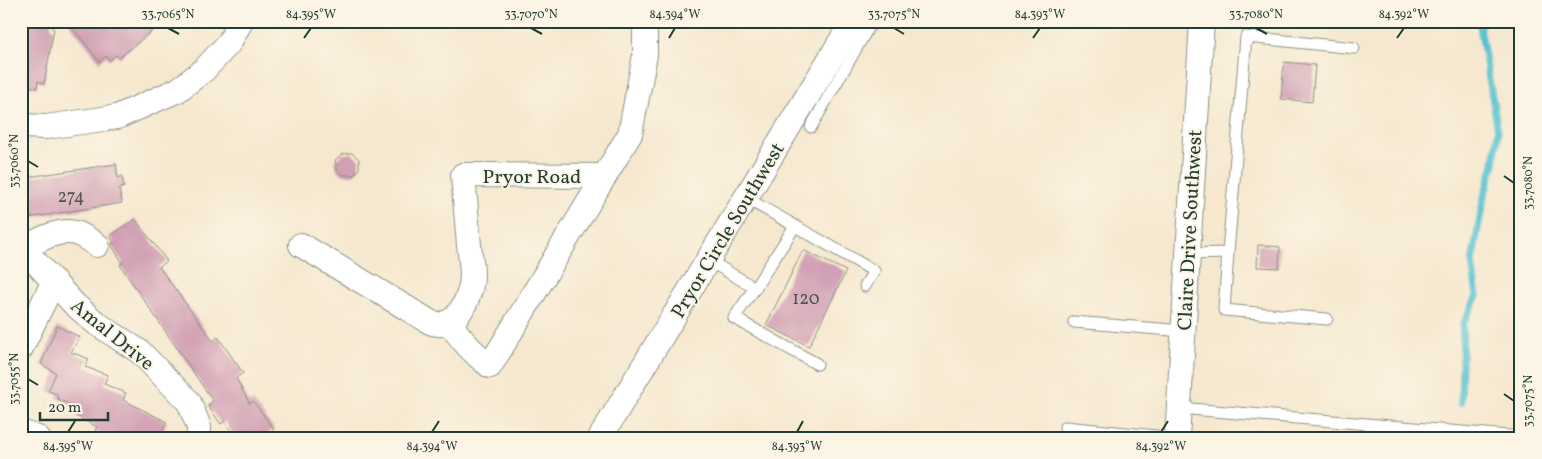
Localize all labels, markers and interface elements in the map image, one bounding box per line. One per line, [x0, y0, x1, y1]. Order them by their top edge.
text: 33.7065°N [142, 7, 194, 23]
text: 84.395°W [286, 7, 336, 23]
text: 33.7070°N [504, 7, 558, 23]
text: 84.394°W [649, 7, 701, 23]
text: 33.7075°N [868, 7, 920, 23]
text: 84.393°W [1015, 7, 1065, 23]
text: 33.7080°N [1229, 7, 1283, 23]
text: 84.392°W [1379, 7, 1429, 23]
street label: Claire Drive Southwest [1172, 129, 1210, 331]
text: 33.7060°N [7, 134, 23, 188]
street label: Pryor Circle Southwest [665, 138, 792, 324]
text: 33.7080°N [1521, 156, 1537, 210]
street label: Pryor Road [483, 164, 581, 192]
house number: 274 [58, 185, 84, 210]
house number: 120 [792, 287, 820, 312]
street label: Amal Drive [64, 293, 160, 378]
text: 33.7055°N [7, 353, 23, 405]
text: 33.7075°N [1521, 375, 1537, 427]
scale bar [40, 389, 108, 421]
text: 20 m [48, 398, 81, 419]
text: 84.395°W [43, 439, 93, 455]
text: 84.394°W [406, 439, 458, 455]
text: 84.393°W [772, 439, 822, 455]
text: 84.392°W [1136, 439, 1186, 455]

